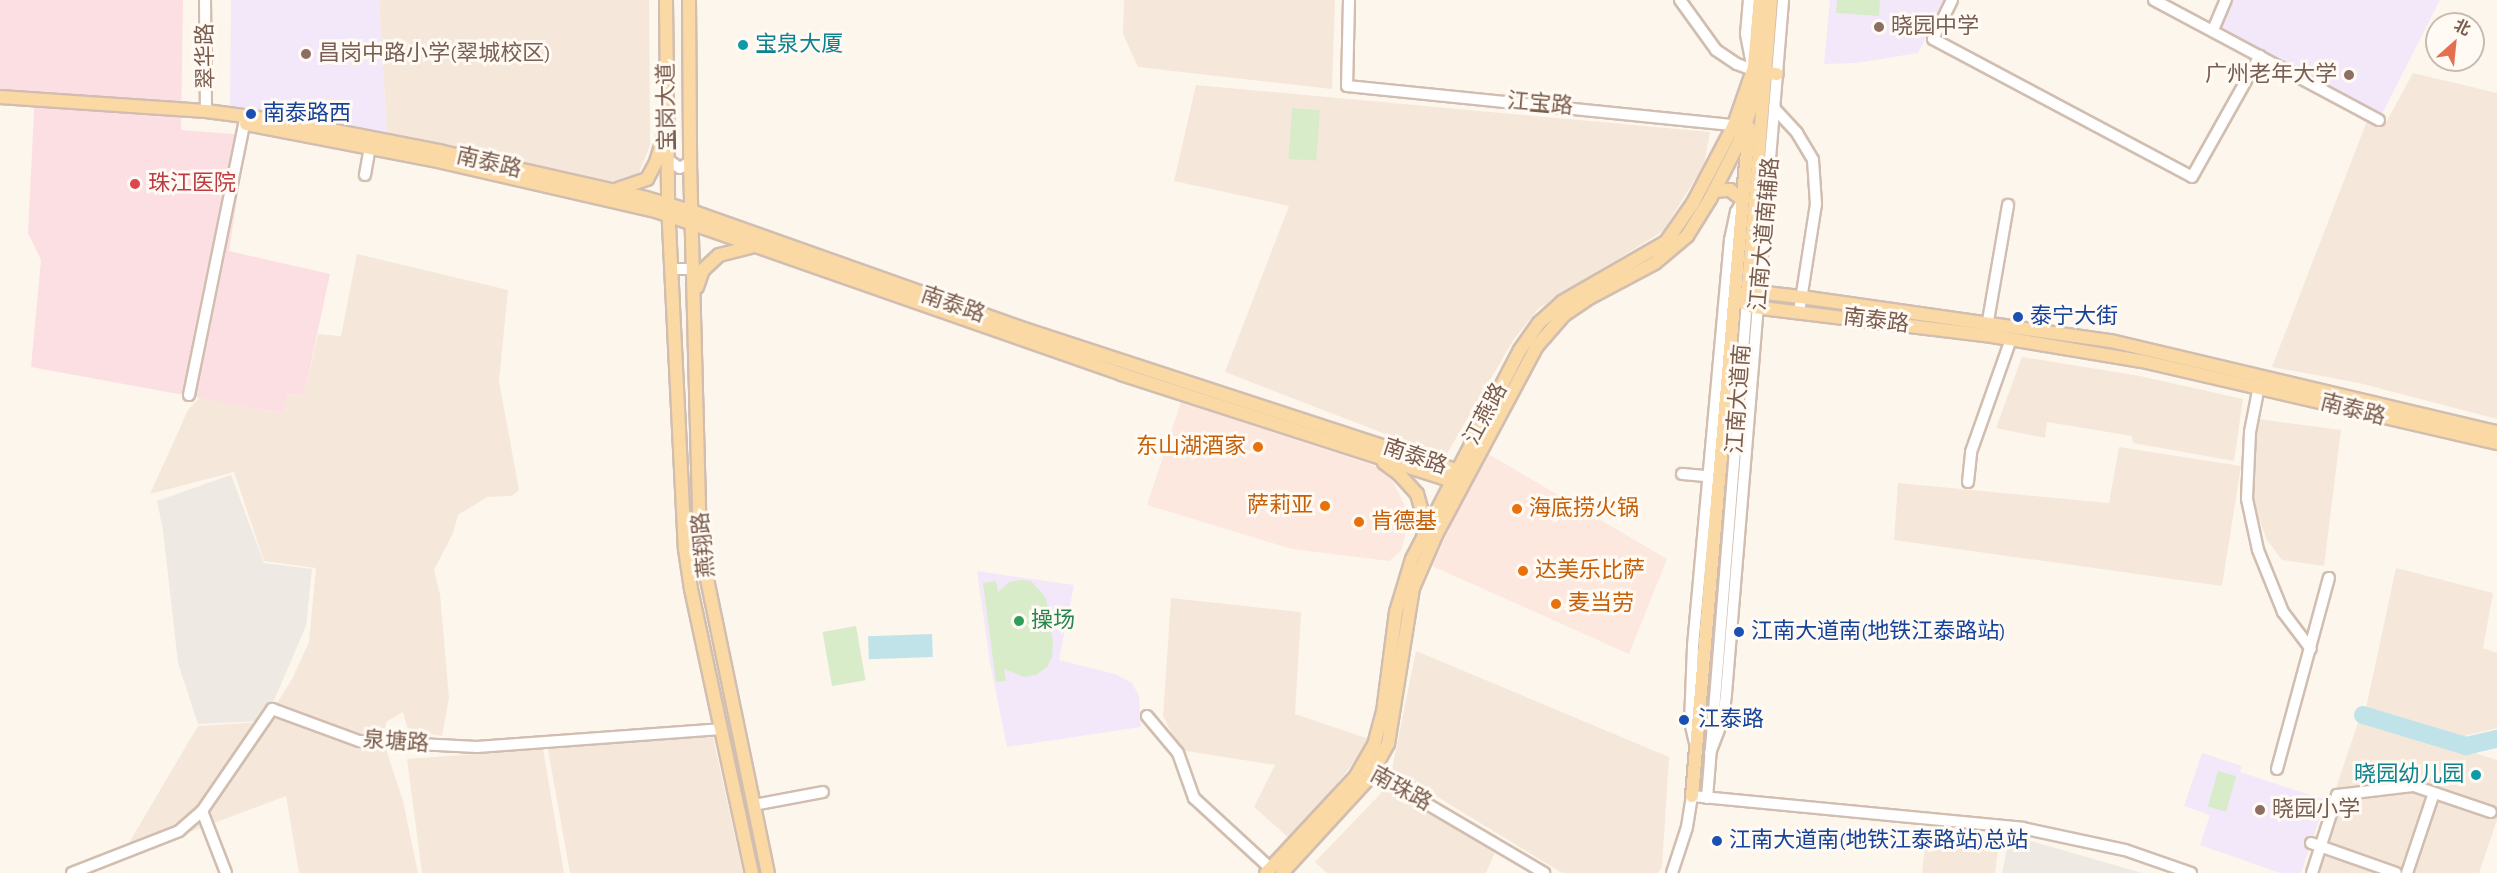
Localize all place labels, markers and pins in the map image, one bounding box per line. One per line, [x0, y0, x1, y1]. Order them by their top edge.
place label: 晓园中学 [1891, 14, 1979, 40]
marker: 晓园中学 [1872, 20, 1886, 34]
place label: 宝泉大厦 [755, 32, 843, 58]
marker: 宝泉大厦 [736, 38, 750, 52]
place label: 昌岗中路小学(翠城校区) [318, 41, 551, 67]
marker: 昌岗中路小学(翠城校区) [299, 47, 313, 61]
place label: 广州老年大学 [2205, 62, 2337, 88]
marker: 广州老年大学 [2342, 68, 2356, 82]
place label: 南泰路西 [263, 101, 351, 127]
marker: 南泰路西 [244, 107, 258, 121]
place label: 珠江医院 [148, 171, 236, 197]
marker: 珠江医院 [126, 175, 144, 193]
place label: 泰宁大街 [2030, 304, 2118, 330]
marker: 泰宁大街 [2011, 310, 2025, 324]
place label: 东山湖酒家 [1136, 434, 1246, 460]
marker: 东山湖酒家 [1251, 440, 1265, 454]
place label: 萨莉亚 [1247, 493, 1313, 519]
place label: 海底捞火锅 [1529, 496, 1639, 522]
marker: 萨莉亚 [1318, 499, 1332, 513]
marker: 海底捞火锅 [1510, 502, 1524, 516]
place label: 肯德基 [1371, 509, 1437, 535]
marker: 肯德基 [1352, 515, 1366, 529]
place label: 达美乐比萨 [1535, 558, 1645, 584]
marker: 达美乐比萨 [1516, 564, 1530, 578]
place label: 麦当劳 [1568, 591, 1634, 617]
marker: 麦当劳 [1549, 597, 1563, 611]
place label: 操场 [1031, 608, 1075, 634]
marker: 操场 [1012, 614, 1026, 628]
place label: 江南大道南(地铁江泰路站) [1751, 619, 2006, 645]
marker: 江南大道南(地铁江泰路站) [1732, 625, 1746, 639]
place label: 江泰路 [1698, 707, 1764, 733]
marker: 江泰路 [1675, 711, 1693, 729]
place label: 晓园幼儿园 [2354, 762, 2464, 788]
marker: 晓园幼儿园 [2469, 768, 2483, 782]
place label: 晓园小学 [2272, 797, 2360, 823]
marker: 晓园小学 [2253, 803, 2267, 817]
place label: 江南大道南(地铁江泰路站)总站 [1729, 828, 2028, 854]
marker: 江南大道南(地铁江泰路站)总站 [1710, 834, 1724, 848]

